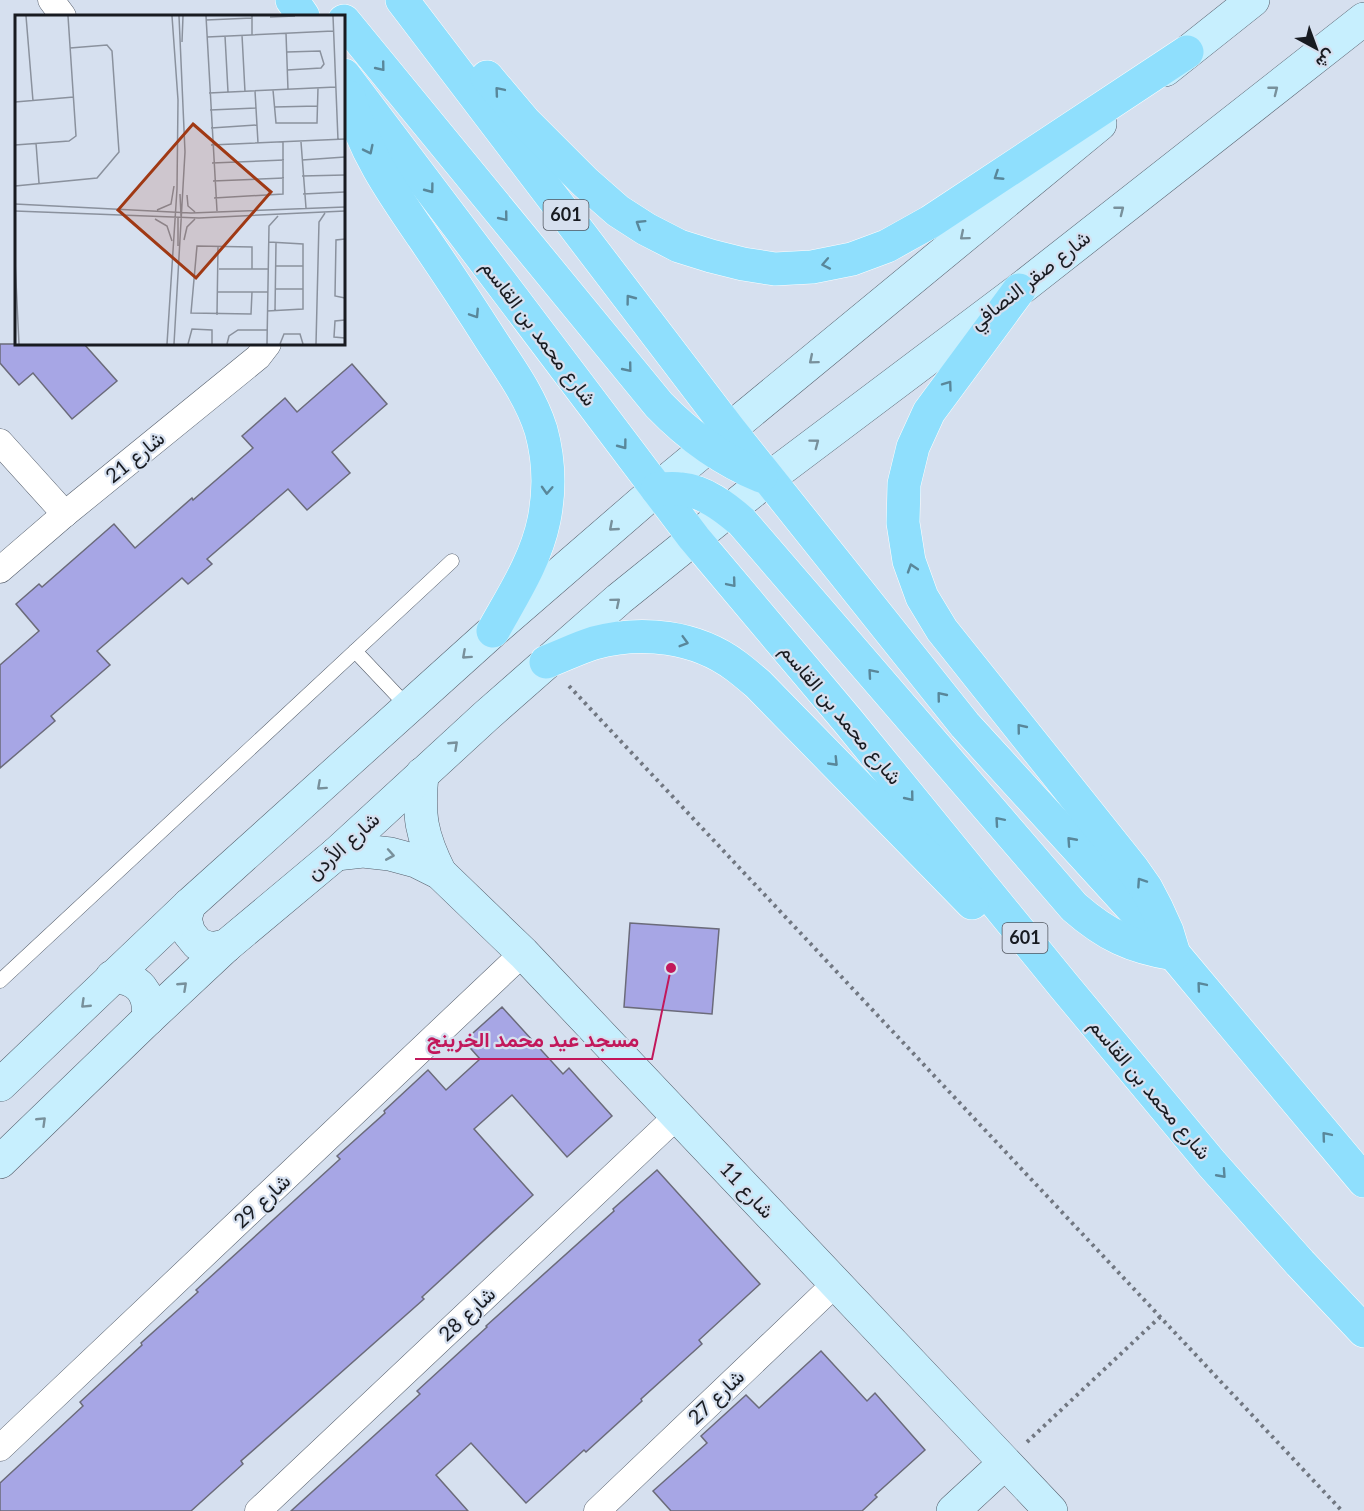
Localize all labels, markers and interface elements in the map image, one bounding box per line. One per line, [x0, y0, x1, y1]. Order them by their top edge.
inset map [15, 15, 345, 345]
north arrow [1286, 18, 1346, 78]
text: ش [1312, 45, 1340, 73]
one-way arrow [373, 60, 384, 71]
one-way arrow [495, 87, 506, 98]
one-way arrow [1267, 87, 1278, 98]
one-way arrow [361, 144, 373, 155]
one-way arrow [994, 169, 1004, 181]
one-way arrow [422, 182, 433, 193]
road number: 601 [544, 200, 588, 230]
one-way arrow [1114, 207, 1125, 218]
one-way arrow [497, 210, 508, 221]
one-way arrow [635, 221, 646, 232]
street label: شارع صقر النصافي [964, 225, 1098, 339]
one-way arrow [960, 229, 971, 240]
street label: شارع محمد بن القاسم [475, 255, 602, 412]
one-way arrow [821, 257, 831, 270]
one-way arrow [627, 295, 638, 306]
one-way arrow [467, 308, 479, 318]
one-way arrow [809, 353, 820, 364]
one-way arrow [621, 361, 632, 372]
one-way arrow [941, 380, 952, 391]
street label: شارع 21 [100, 425, 170, 489]
one-way arrow [616, 438, 627, 449]
one-way arrow [809, 440, 820, 451]
one-way arrow [541, 486, 554, 495]
one-way arrow [609, 520, 619, 531]
one-way arrow [907, 563, 919, 574]
one-way arrow [724, 576, 735, 587]
one-way arrow [609, 598, 620, 609]
one-way arrow [678, 635, 689, 647]
street label: شارع محمد بن القاسم [774, 638, 908, 791]
one-way arrow [462, 648, 473, 659]
one-way arrow [868, 669, 879, 680]
one-way arrow [938, 691, 949, 702]
one-way arrow [1017, 724, 1028, 735]
one-way arrow [447, 741, 458, 752]
one-way arrow [826, 754, 837, 765]
one-way arrow [317, 779, 328, 790]
one-way arrow [903, 790, 914, 801]
street label: شارع الأردن [301, 806, 386, 886]
one-way arrow [996, 817, 1007, 828]
one-way arrow [1067, 837, 1078, 848]
one-way arrow [385, 848, 394, 860]
one-way arrow [1137, 877, 1148, 888]
road number: 601 [1002, 923, 1048, 953]
one-way arrow [176, 982, 186, 993]
one-way arrow [1198, 982, 1209, 993]
one-way arrow [81, 996, 92, 1007]
street label: شارع محمد بن القاسم [1083, 1013, 1217, 1166]
callout: مسجد عيد محمد الخرينج [415, 1020, 652, 1059]
text: مسجد عيد محمد الخرينج [427, 1026, 639, 1054]
one-way arrow [35, 1118, 46, 1129]
one-way arrow [1323, 1132, 1334, 1143]
street label: شارع 11 [713, 1156, 780, 1225]
one-way arrow [1215, 1167, 1226, 1178]
street label: شارع 29 [228, 1168, 297, 1235]
street label: شارع 28 [433, 1281, 502, 1348]
street label: شارع 27 [682, 1364, 750, 1431]

